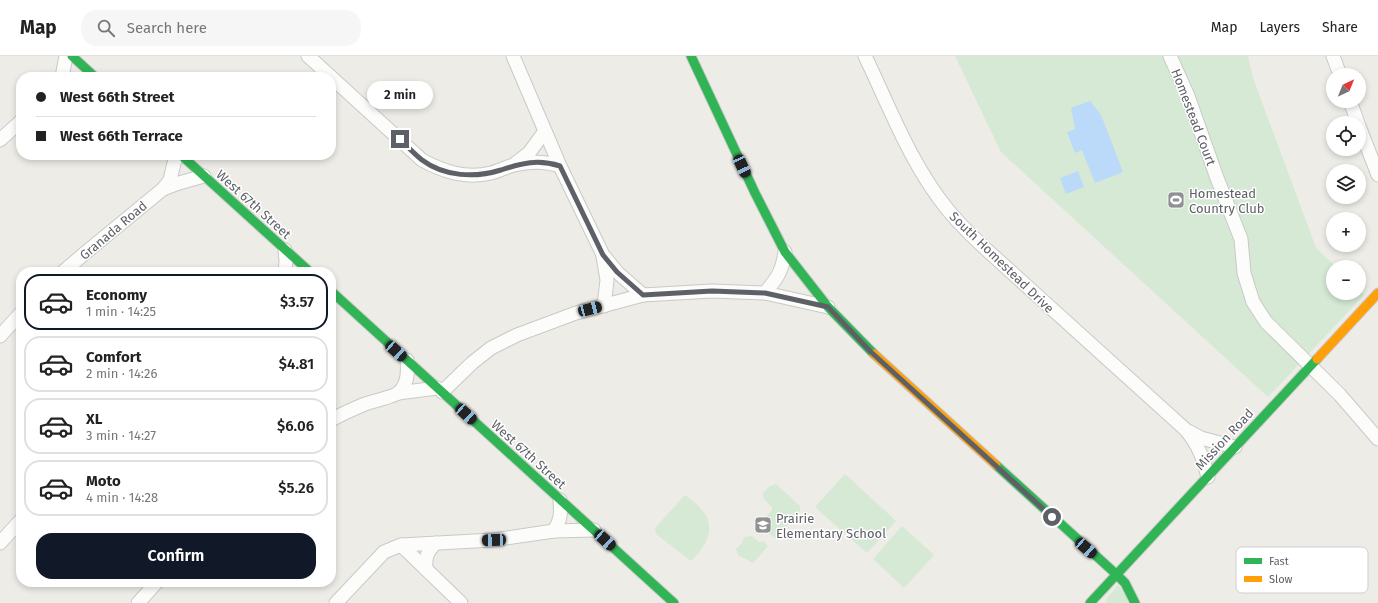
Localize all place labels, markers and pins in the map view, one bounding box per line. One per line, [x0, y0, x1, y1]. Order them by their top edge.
place label: Homestead Country Club [1189, 186, 1265, 216]
sports icon: Homestead Country Club [1166, 190, 1186, 210]
place label: Prairie Elementary School [776, 511, 886, 541]
school or university icon: Prairie Elementary School [753, 515, 773, 535]

